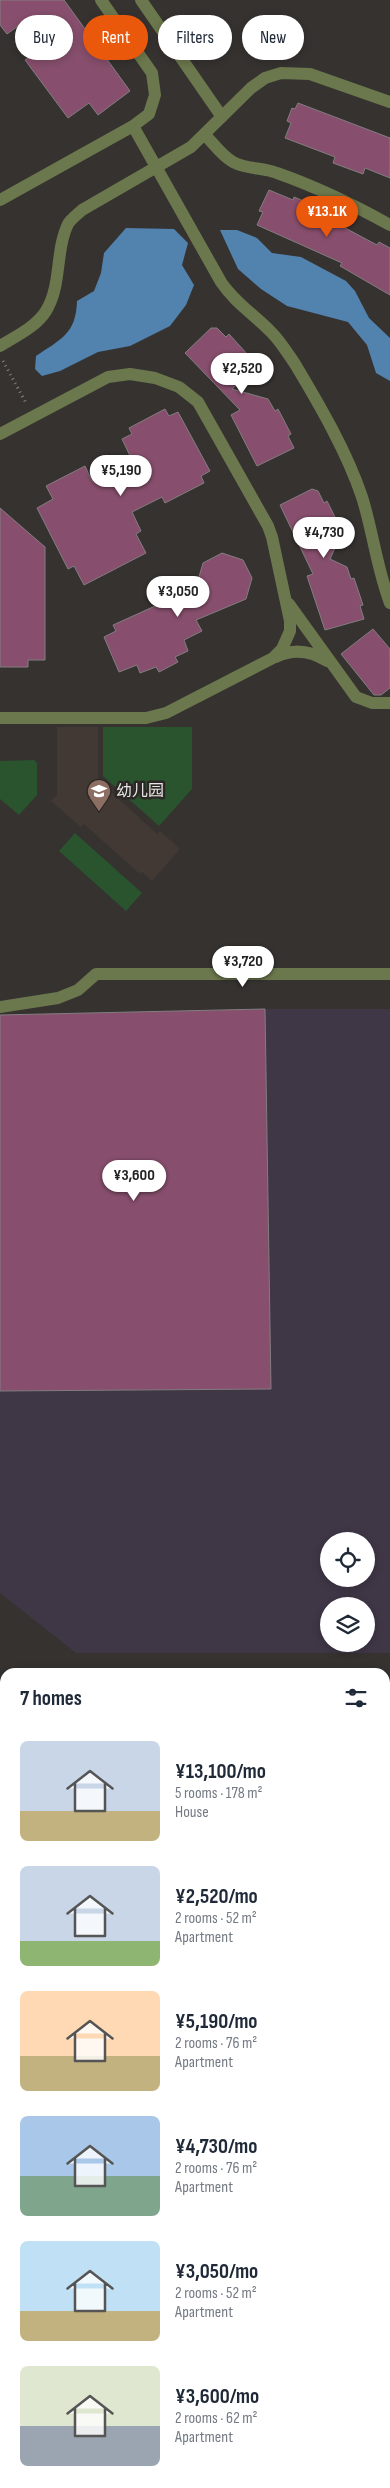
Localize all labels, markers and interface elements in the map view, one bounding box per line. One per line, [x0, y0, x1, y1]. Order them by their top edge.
chip: Buy [15, 15, 73, 60]
chip: Rent [83, 15, 148, 60]
chip: Filters [158, 15, 232, 60]
chip: New [242, 15, 304, 60]
pin: ¥13.1K [286, 196, 368, 238]
text: ¥13.1K [307, 202, 347, 221]
pin: ¥2,520 [201, 352, 283, 395]
text: ¥2,520 [222, 359, 262, 378]
pin: ¥5,190 [80, 454, 162, 497]
text: ¥5,190 [101, 461, 141, 480]
pin: ¥4,730 [283, 516, 365, 559]
text: ¥4,730 [304, 523, 344, 542]
pin: ¥3,050 [137, 576, 219, 618]
text: ¥3,050 [157, 582, 199, 601]
school or university icon: 幼儿园 [86, 778, 112, 812]
place label: 幼儿园 [116, 782, 164, 801]
pin: ¥3,720 [202, 946, 284, 988]
text: ¥3,720 [223, 952, 263, 971]
pin: ¥3,600 [93, 1160, 175, 1202]
text: ¥3,600 [113, 1166, 155, 1185]
map controls [320, 1532, 375, 1652]
button: locate [320, 1532, 375, 1587]
button: layers [320, 1597, 375, 1652]
icon: filters [342, 1684, 370, 1712]
text: 7 homes [20, 1686, 82, 1711]
text: ¥13,100/mo [175, 1759, 266, 1784]
icon: home [60, 1761, 120, 1821]
text: 5 rooms · 178 m² [175, 1784, 263, 1803]
text: House [175, 1803, 209, 1822]
text: ¥2,520/mo [175, 1884, 258, 1909]
icon: home [60, 1886, 120, 1946]
text: 2 rooms · 52 m² [175, 1909, 257, 1928]
text: Apartment [175, 1928, 233, 1947]
text: ¥5,190/mo [175, 2009, 258, 2034]
icon: home [60, 2011, 120, 2071]
text: 2 rooms · 76 m² [175, 2034, 257, 2053]
text: Apartment [175, 2053, 233, 2072]
text: ¥4,730/mo [175, 2134, 257, 2159]
icon: home [60, 2136, 120, 2196]
text: 2 rooms · 76 m² [175, 2159, 257, 2178]
text: Apartment [175, 2178, 233, 2197]
text: ¥3,050/mo [175, 2259, 258, 2284]
icon: home [60, 2261, 120, 2321]
text: 2 rooms · 52 m² [175, 2284, 257, 2303]
text: Apartment [175, 2303, 233, 2322]
text: ¥3,600/mo [175, 2384, 259, 2409]
icon: home [60, 2386, 120, 2446]
text: 2 rooms · 62 m² [175, 2409, 258, 2428]
text: Apartment [175, 2428, 233, 2447]

